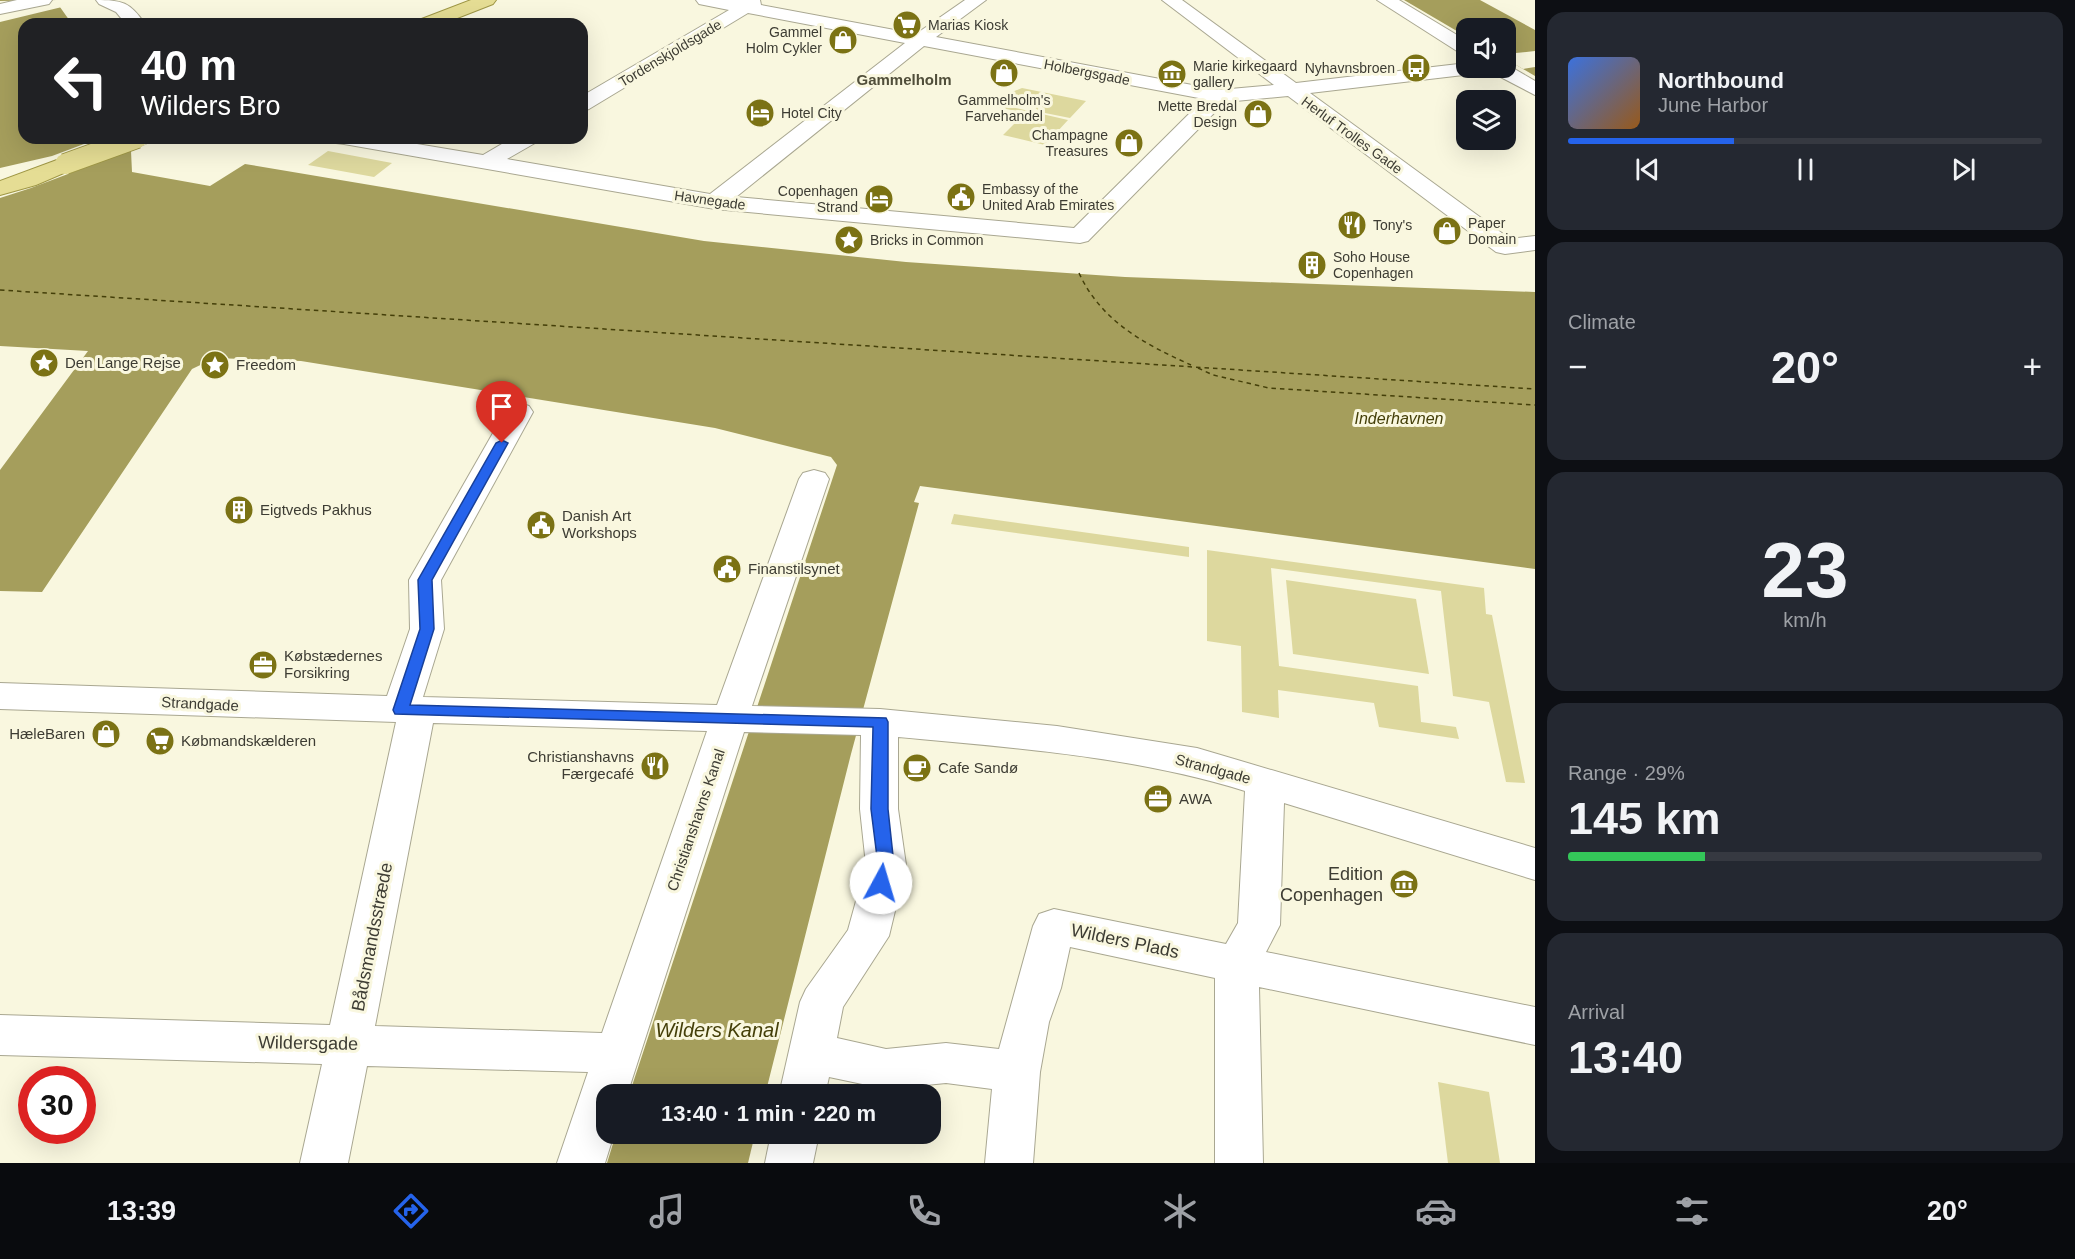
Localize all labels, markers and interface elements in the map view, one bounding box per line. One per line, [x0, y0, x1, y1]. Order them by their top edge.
supermarket icon: Marias Kiosk [891, 9, 923, 41]
street label: Tordenskjoldsgade [616, 16, 724, 90]
place label: Marias Kiosk [928, 17, 1009, 33]
map controls [1456, 18, 1516, 150]
button: sound [1456, 18, 1516, 78]
place label: Gammel Holm Cykler [746, 24, 822, 56]
shop icon: Gammel Holm Cykler [827, 24, 859, 56]
icon: left [42, 42, 120, 120]
text: 40 m [141, 42, 237, 89]
bus stop icon: Nyhavnsbroen [1400, 52, 1432, 84]
street label: Holbergsgade [1043, 56, 1132, 88]
shop icon: Gammelholm's Farvehandel [988, 57, 1020, 89]
museum icon: Marie kirkegaard gallery [1156, 58, 1188, 90]
place label: Marie kirkegaard gallery [1193, 58, 1297, 90]
place label: Nyhavnsbroen [1305, 60, 1395, 76]
text: Northbound [1658, 68, 1784, 93]
district label: Gammelholm [856, 71, 952, 88]
button: layers [1456, 90, 1516, 150]
text: Wilders Bro [141, 91, 281, 121]
place label: Gammelholm's Farvehandel [958, 92, 1050, 124]
street label: Herluf Trolles Gade [1299, 93, 1406, 177]
text: June Harbor [1658, 94, 1768, 116]
hotel icon: Hotel City [744, 97, 776, 129]
place label: Mette Bredal Design [1158, 98, 1237, 130]
shop icon: Mette Bredal Design [1242, 98, 1274, 130]
place label: Hotel City [781, 105, 842, 121]
place label: Champagne Treasures [1032, 127, 1108, 159]
shop icon: Champagne Treasures [1113, 127, 1145, 159]
icon: previous [1631, 153, 1664, 186]
icon: pause [1789, 153, 1822, 186]
icon: next [1947, 153, 1980, 186]
public building icon: Embassy of the United Arab Emirates [945, 181, 977, 213]
place label: Embassy of the United Arab Emirates [982, 181, 1114, 213]
place label: Copenhagen Strand [778, 183, 858, 215]
hotel icon: Copenhagen Strand [863, 183, 895, 215]
street label: Havnegade [673, 187, 747, 213]
restaurant icon: Tony's [1336, 209, 1368, 241]
shop icon: Paper Domain [1431, 215, 1463, 247]
place label: Paper Domain [1468, 215, 1516, 247]
place label: Tony's [1373, 217, 1412, 233]
place icon: Bricks in Common [833, 224, 865, 256]
place label: Bricks in Common [870, 232, 984, 248]
building icon: Soho House Copenhagen [1296, 249, 1328, 281]
place label: Soho House Copenhagen [1333, 249, 1413, 281]
text: Climate [1568, 311, 1636, 333]
text: 20° [1771, 342, 1839, 393]
place icon: Den Lange Rejse [28, 347, 60, 379]
text: − [1568, 348, 1587, 385]
text: + [2023, 348, 2042, 385]
place icon: Freedom [199, 349, 231, 381]
place label: Den Lange Rejse [65, 354, 181, 371]
place label: Freedom [236, 356, 296, 373]
pin [476, 381, 527, 443]
icon: arrive [485, 390, 518, 423]
water label: Inderhavnen [1355, 410, 1444, 427]
building icon: Eigtveds Pakhus [223, 494, 255, 526]
place label: Eigtveds Pakhus [260, 501, 372, 518]
place label: Danish Art Workshops [562, 507, 637, 541]
public building icon: Danish Art Workshops [525, 509, 557, 541]
text: 23 [1762, 526, 1848, 614]
public building icon: Finanstilsynet [711, 553, 743, 585]
place label: Finanstilsynet [748, 560, 841, 577]
text: km/h [1783, 609, 1827, 631]
place label: Købstædernes Forsikring [284, 647, 382, 681]
office icon: Købstædernes Forsikring [247, 649, 279, 681]
street label: Strandgade [161, 693, 239, 714]
shop icon: HæleBaren [90, 718, 122, 750]
place label: HæleBaren [9, 725, 85, 742]
supermarket icon: Købmandskælderen [144, 725, 176, 757]
place label: Købmandskælderen [181, 732, 316, 749]
street label: Christianshavns Kanal [663, 747, 728, 893]
place label: Christianshavns Færgecafé [527, 748, 634, 782]
restaurant icon: Christianshavns Færgecafé [639, 750, 671, 782]
street label: Strandgade [1173, 750, 1253, 787]
cafe icon: Cafe Sandø [901, 752, 933, 784]
place label: Cafe Sandø [938, 759, 1018, 776]
text: Range · 29% [1568, 762, 1685, 784]
office icon: AWA [1142, 783, 1174, 815]
place label: AWA [1179, 790, 1212, 807]
text: 145 km [1568, 793, 1721, 844]
position arrow [849, 851, 913, 915]
street label: Bådsmandsstræde [348, 861, 396, 1013]
place label: Edition Copenhagen [1280, 864, 1383, 905]
museum icon: Edition Copenhagen [1388, 868, 1420, 900]
street label: Wilders Plads [1069, 920, 1181, 962]
text: Arrival [1568, 1001, 1625, 1023]
water label: Wilders Kanal [655, 1019, 779, 1041]
street label: Wildersgade [258, 1032, 358, 1054]
text: 13:40 [1568, 1032, 1683, 1083]
speed limit sign: 30 [18, 1066, 96, 1144]
text: 13:40 · 1 min · 220 m [661, 1101, 876, 1126]
icon: directions [390, 1190, 432, 1232]
icon: music [646, 1190, 688, 1232]
icon: phone [903, 1190, 945, 1232]
icon: climate [1159, 1190, 1201, 1232]
icon: car [1415, 1190, 1457, 1232]
icon: filters [1671, 1190, 1713, 1232]
text: 13:39 [107, 1196, 176, 1226]
text: 20° [1927, 1196, 1968, 1226]

